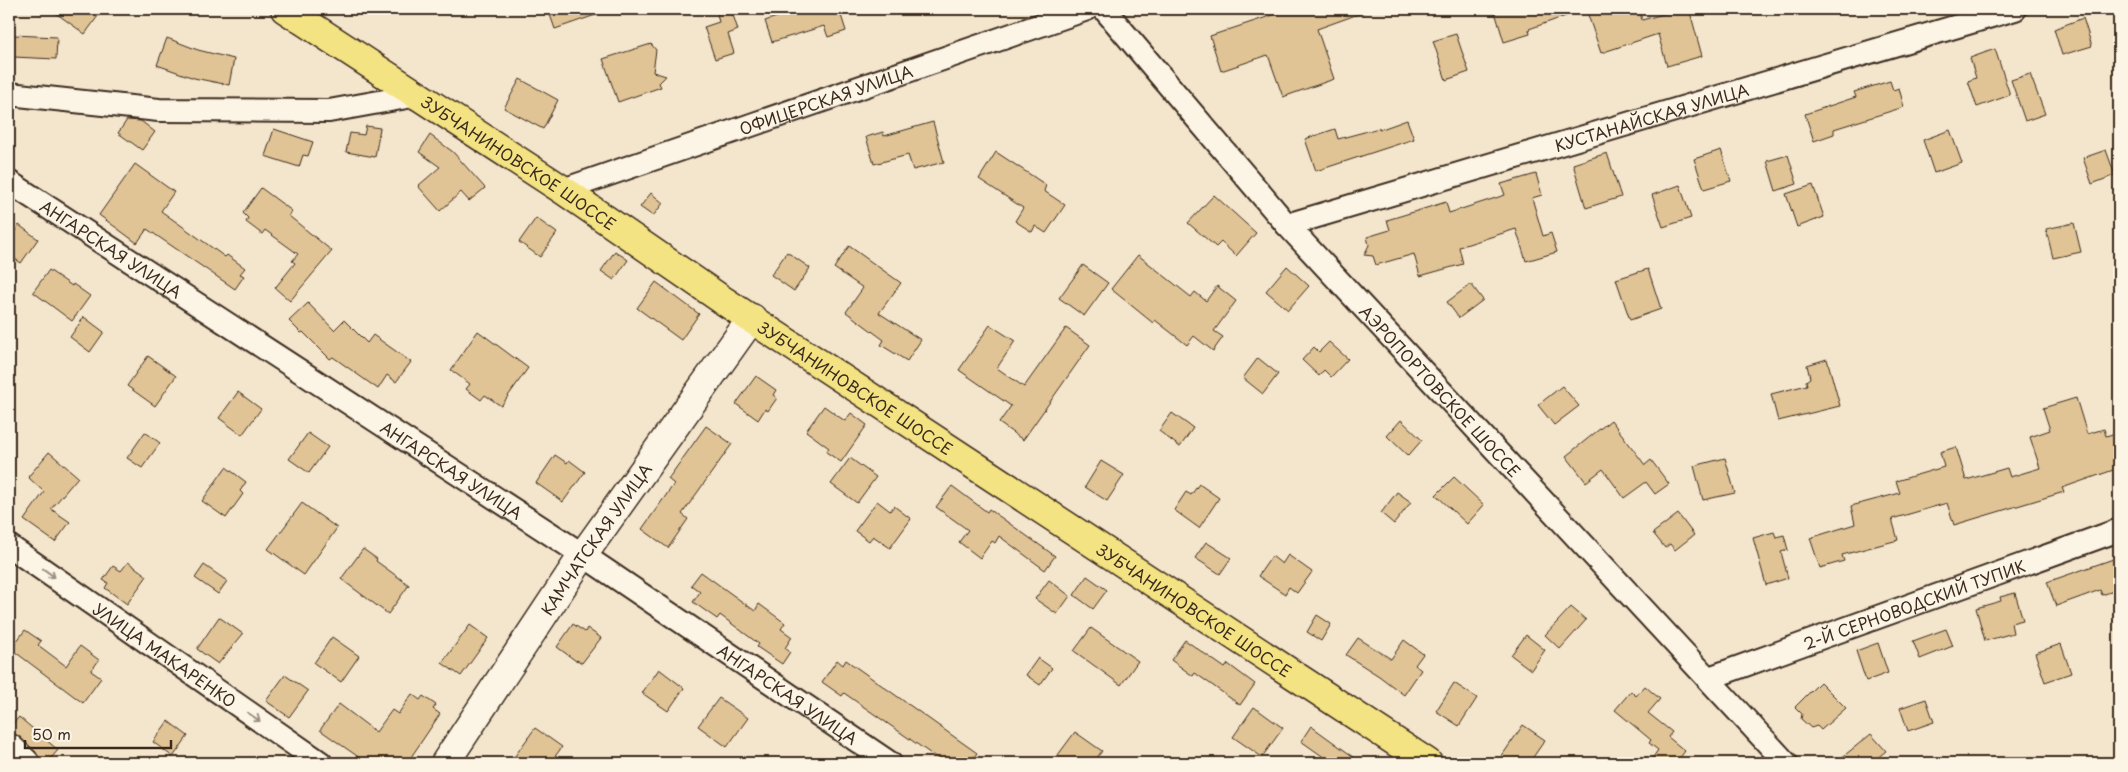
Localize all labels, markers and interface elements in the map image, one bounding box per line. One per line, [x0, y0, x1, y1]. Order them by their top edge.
street label: ОФИЦЕРСКАЯ УЛИЦА [736, 58, 916, 140]
street label: КУСТАНАЙСКАЯ УЛИЦА [1551, 77, 1751, 157]
street label: ЗУБЧАНИНОВСКОЕ ШОССЕ [417, 89, 621, 235]
street label: АНГАРСКАЯ УЛИЦА [36, 194, 187, 303]
street label: АЭРОПОРТОВСКОЕ ШОССЕ [1355, 299, 1527, 482]
street label: ЗУБЧАНИНОВСКОЕ ШОССЕ [753, 314, 958, 460]
street label: АНГАРСКАЯ УЛИЦА [376, 415, 527, 525]
street label: КАМЧАТСКАЯ УЛИЦА [534, 458, 657, 620]
street label: ЗУБЧАНИНОВСКОЕ ШОССЕ [1092, 536, 1297, 682]
street label: 2-Й СЕРНОВОДСКИЙ ТУПИК [1800, 553, 2028, 655]
one-way arrow [42, 568, 55, 579]
street label: УЛИЦА МАКАРЕНКО [89, 596, 241, 713]
street label: АНГАРСКАЯ УЛИЦА [713, 638, 863, 750]
one-way arrow [247, 712, 261, 722]
scale bar [25, 717, 171, 749]
text: 50 m [32, 722, 71, 745]

